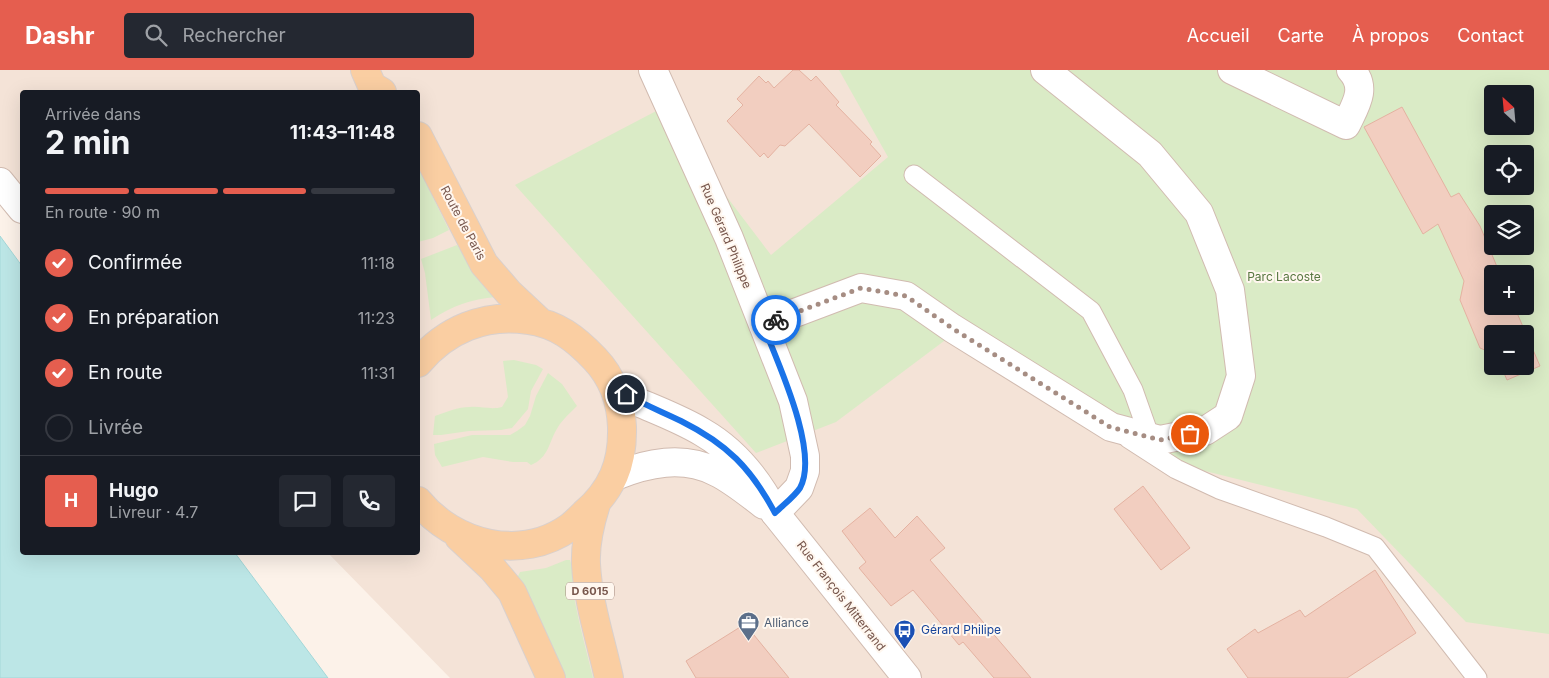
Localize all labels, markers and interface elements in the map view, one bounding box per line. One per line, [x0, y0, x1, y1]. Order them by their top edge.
search box [124, 13, 474, 58]
text: Dashr [25, 21, 94, 50]
icon: search [142, 21, 170, 49]
text: Rechercher [182, 24, 286, 47]
text: Accueil [1187, 25, 1250, 46]
text: Carte [1278, 25, 1324, 46]
text: À propos [1352, 25, 1429, 46]
text: Contact [1457, 25, 1524, 46]
north arrow [1484, 85, 1534, 135]
map controls [1484, 85, 1534, 375]
text: Arrivée dans [45, 104, 141, 124]
text: 11:43–11:48 [290, 121, 395, 144]
text: 2 min [45, 123, 131, 162]
button: locate [1484, 145, 1534, 195]
street label: Rue Gérard Philippe [698, 181, 755, 291]
street label: Route de Paris [438, 183, 489, 263]
text: En route · 90 m [45, 202, 160, 222]
button: layers [1484, 205, 1534, 255]
icon: check [45, 249, 73, 277]
text: Confirmée [88, 251, 182, 274]
text: 11:18 [361, 253, 395, 273]
button: + [1484, 265, 1534, 315]
park label: Parc Lacoste [1247, 269, 1321, 284]
courier [751, 295, 801, 345]
icon: check [45, 304, 73, 332]
text: En préparation [88, 306, 219, 329]
icon: bike [762, 306, 790, 334]
text: 11:23 [358, 308, 395, 328]
button: − [1484, 325, 1534, 375]
icon: check [45, 359, 73, 387]
text: En route [88, 361, 163, 384]
text: 11:31 [361, 363, 395, 383]
pin [605, 373, 647, 415]
icon: home [612, 380, 640, 408]
pin [1169, 413, 1211, 455]
text: Livrée [88, 416, 143, 439]
icon: bag [1176, 420, 1204, 448]
button: chat [279, 475, 331, 527]
button: phone [343, 475, 395, 527]
text: Hugo [109, 479, 159, 502]
text: H [64, 489, 78, 512]
text: Livreur · 4.7 [109, 502, 198, 522]
street label: Rue François Mitterrand [794, 538, 889, 654]
road number: D 6015 [566, 582, 614, 600]
office icon: Alliance [736, 611, 760, 642]
place label: Alliance [764, 615, 809, 630]
bus stop icon: Gérard Philipe [893, 618, 917, 649]
place label: Gérard Philipe [921, 622, 1001, 637]

